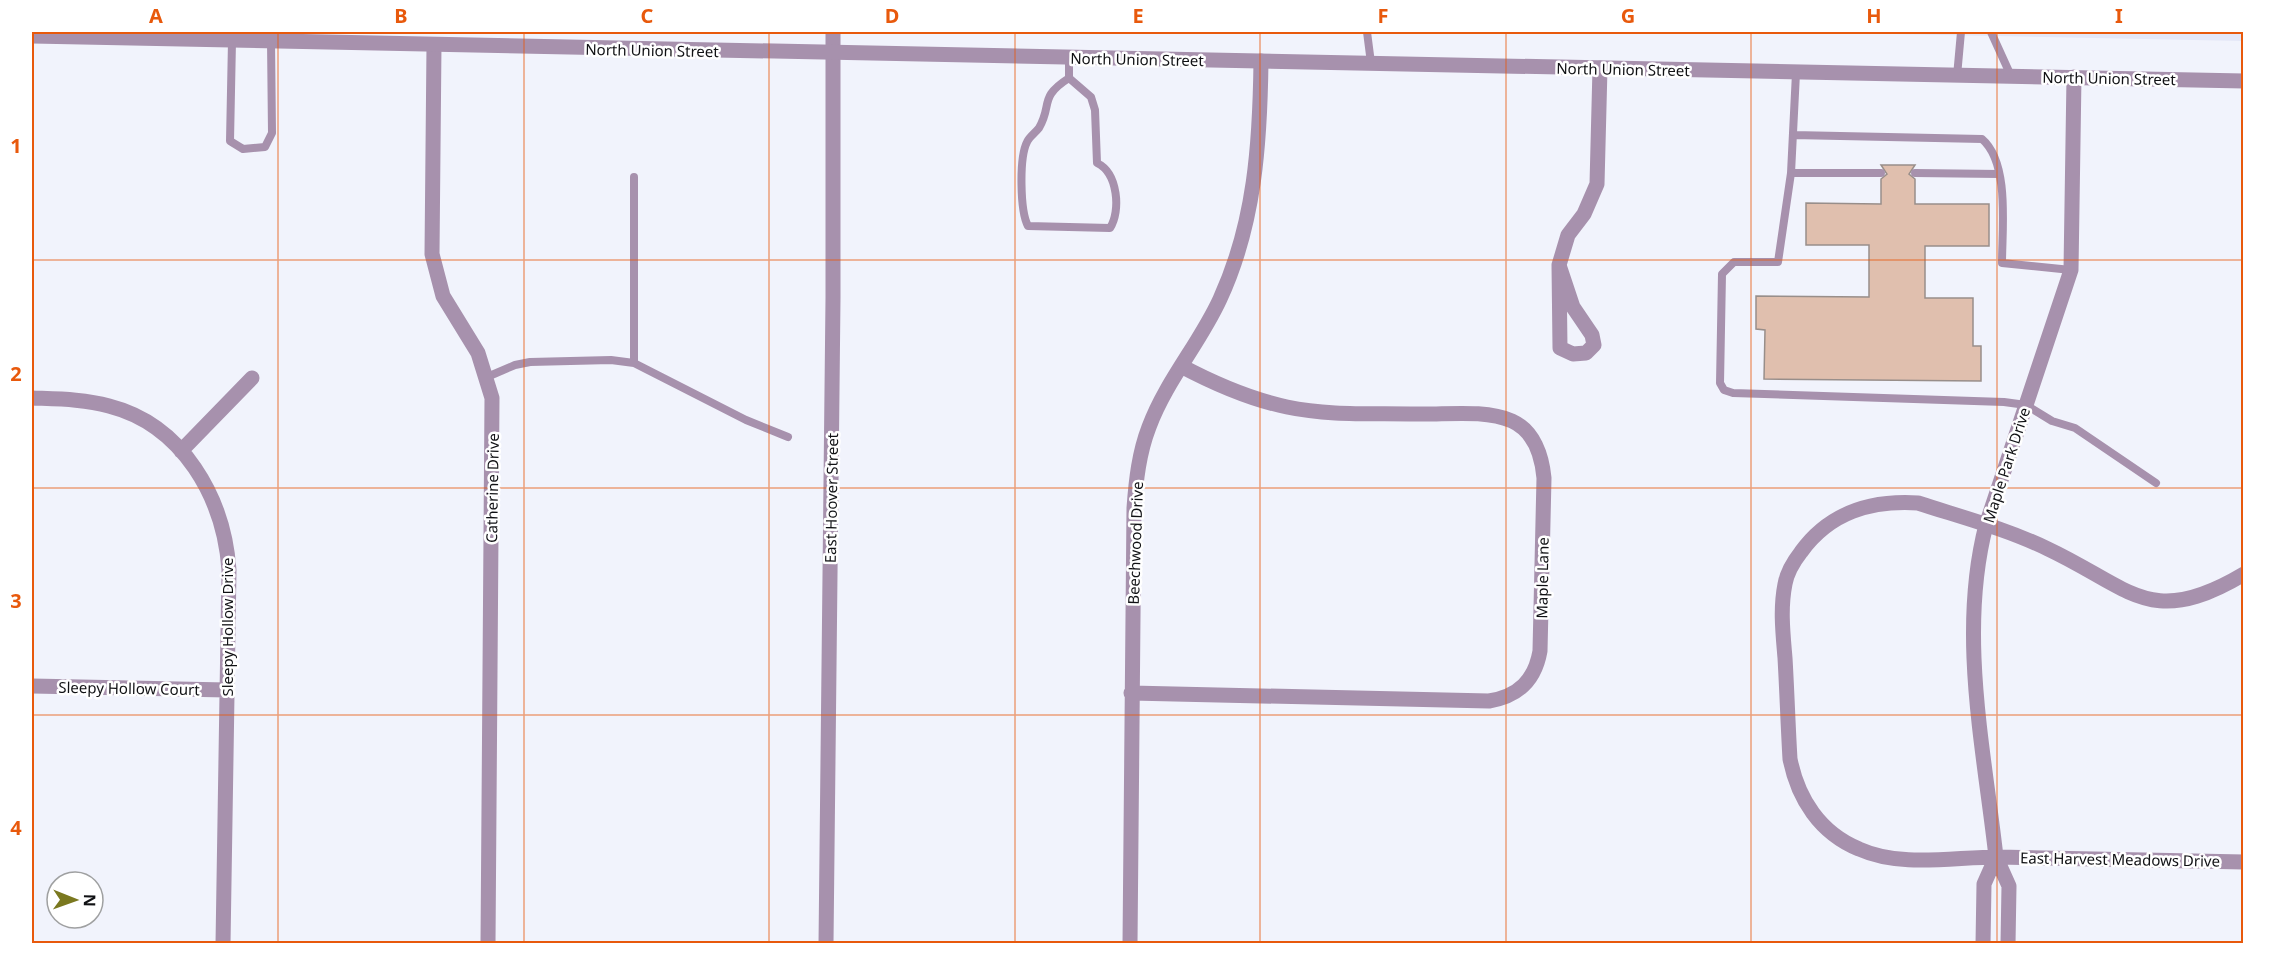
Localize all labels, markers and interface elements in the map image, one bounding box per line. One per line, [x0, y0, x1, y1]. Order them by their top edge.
text: A [149, 2, 163, 29]
text: B [394, 2, 408, 29]
text: C [641, 2, 654, 29]
text: D [885, 2, 899, 29]
text: E [1132, 2, 1144, 29]
text: F [1378, 2, 1388, 29]
text: G [1621, 2, 1635, 29]
text: H [1866, 2, 1882, 29]
text: I [2115, 2, 2123, 29]
street label: North Union Street [585, 39, 719, 61]
street label: North Union Street [1070, 48, 1204, 70]
street label: North Union Street [1556, 58, 1690, 80]
street label: North Union Street [2042, 67, 2176, 89]
text: 1 [10, 132, 22, 159]
text: 2 [10, 360, 22, 387]
street label: Maple Park Drive [1978, 405, 2034, 525]
street label: East Hoover Street [820, 432, 842, 563]
street label: Catherine Drive [481, 433, 503, 543]
street label: Beechwood Drive [1123, 481, 1147, 605]
street label: Maple Lane [1531, 537, 1553, 619]
street label: Sleepy Hollow Drive [217, 558, 237, 697]
text: 3 [10, 587, 22, 614]
street label: Sleepy Hollow Court [58, 677, 200, 699]
text: 4 [10, 814, 22, 841]
street label: East Harvest Meadows Drive [2020, 847, 2220, 871]
north arrow [45, 870, 105, 930]
text: N [79, 894, 101, 907]

